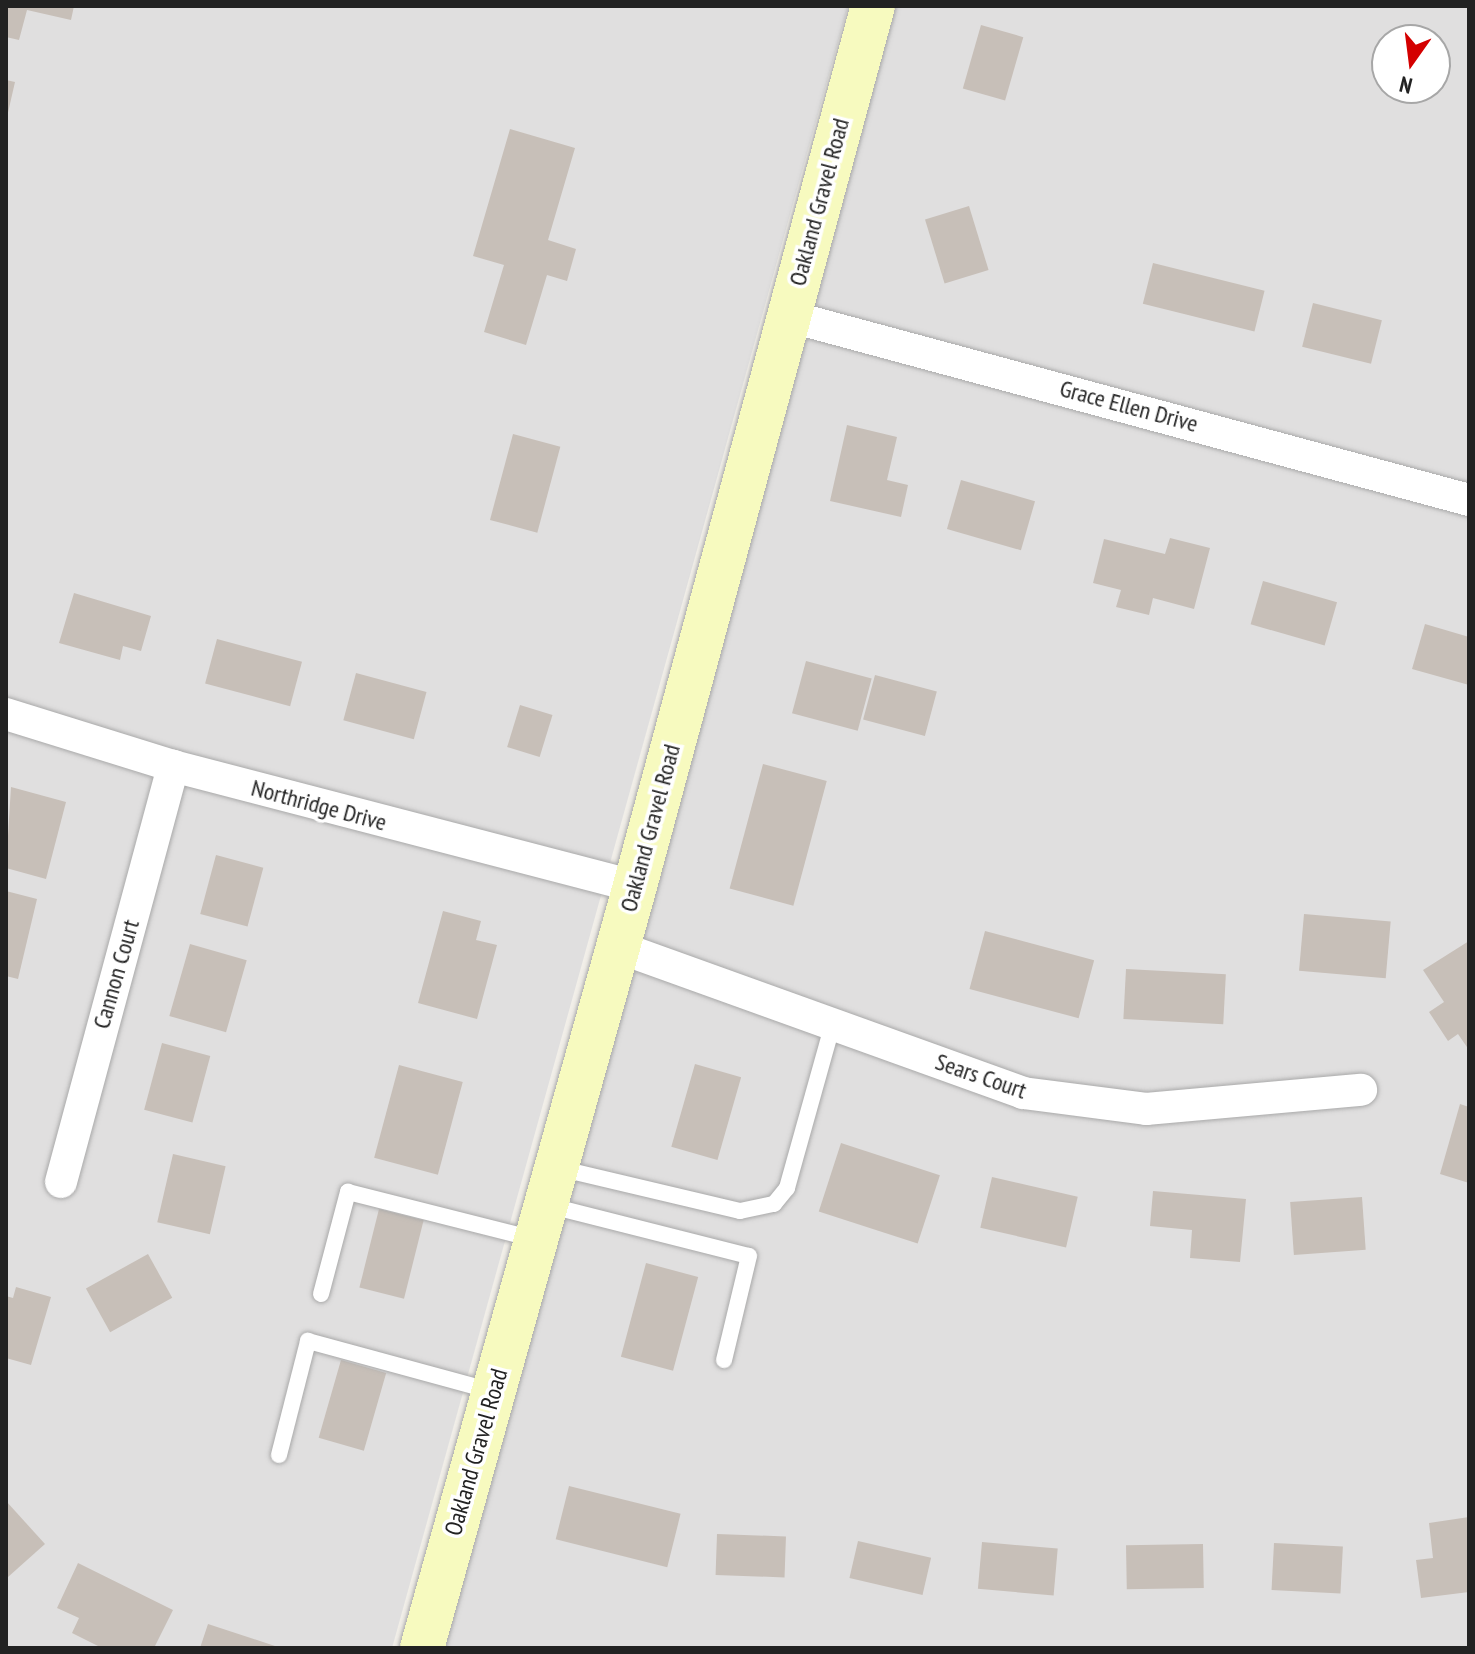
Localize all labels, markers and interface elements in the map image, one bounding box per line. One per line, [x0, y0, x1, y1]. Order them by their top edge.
north arrow [1371, 24, 1451, 104]
text: N [1397, 70, 1415, 100]
street label: Oakland Gravel Road [783, 115, 855, 289]
street label: Grace Ellen Drive [1057, 374, 1201, 438]
street label: Oakland Gravel Road [614, 741, 686, 915]
street label: Northridge Drive [248, 773, 390, 837]
street label: Cannon Court [87, 916, 145, 1032]
street label: Sears Court [932, 1047, 1030, 1105]
street label: Oakland Gravel Road [438, 1365, 514, 1539]

